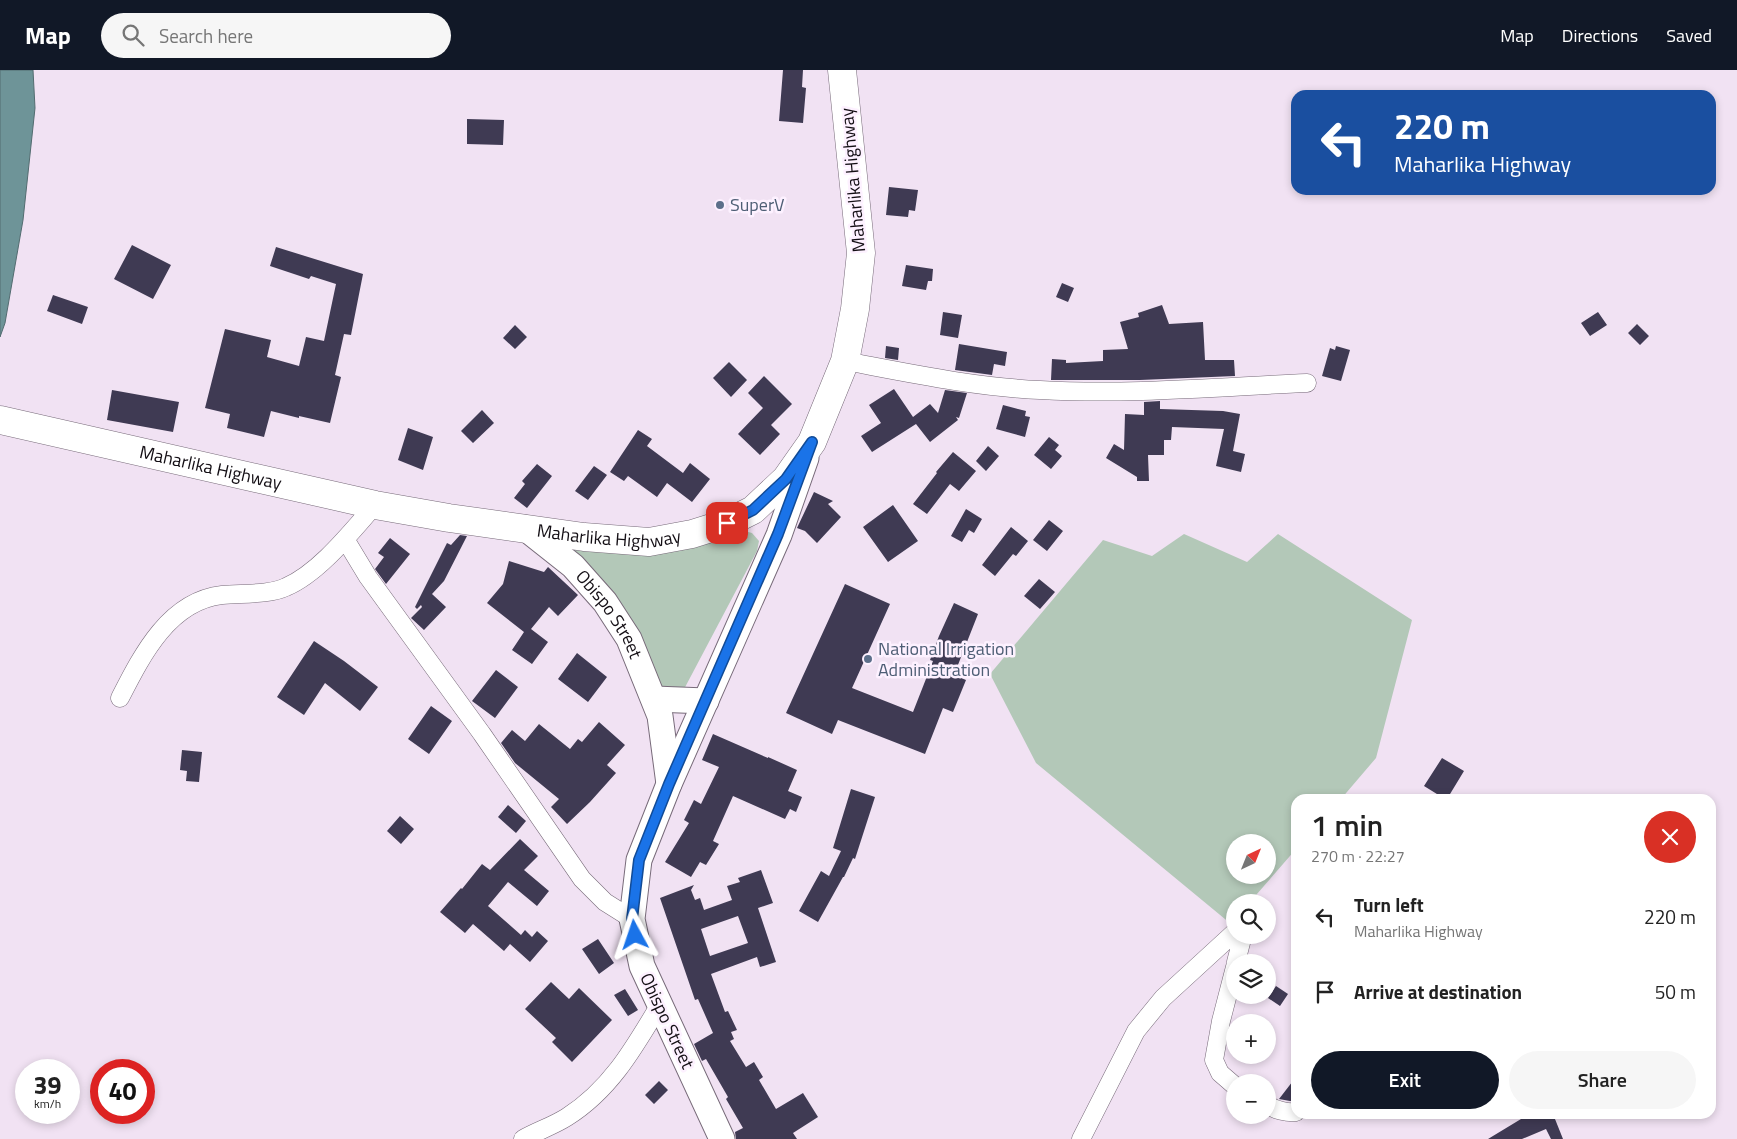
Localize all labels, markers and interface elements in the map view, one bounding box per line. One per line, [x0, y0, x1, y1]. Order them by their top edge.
search box [101, 13, 451, 58]
text: Map [25, 17, 71, 53]
icon: search [119, 21, 147, 49]
text: Search here [159, 21, 253, 50]
text: Map [1500, 22, 1534, 49]
text: Directions [1562, 22, 1638, 49]
text: Saved [1666, 22, 1712, 49]
text: 220 m [1394, 99, 1490, 153]
street label: Maharlika Highway [833, 106, 872, 253]
icon: left [1311, 110, 1376, 175]
text: Maharlika Highway [1394, 147, 1571, 181]
place label: SuperV [730, 191, 785, 218]
marker: SuperV [714, 199, 726, 211]
street label: Maharlika Highway [137, 438, 285, 497]
pin [706, 502, 748, 544]
icon: arrive [713, 509, 741, 537]
street label: Maharlika Highway [535, 517, 683, 555]
street label: Obispo Street [569, 564, 650, 663]
place label: National Irrigation Administration [878, 635, 1014, 683]
marker: National Irrigation Administration [862, 653, 874, 665]
text: 1 min [1311, 802, 1383, 848]
button: close [1644, 811, 1696, 863]
north arrow [1226, 834, 1276, 884]
map controls [1226, 834, 1276, 1124]
text: 270 m · 22:27 [1311, 844, 1405, 868]
text: Turn left [1354, 890, 1424, 919]
button: search [1226, 894, 1276, 944]
text: 220 m [1644, 902, 1696, 931]
icon: left [1311, 903, 1339, 931]
position arrow [608, 908, 660, 960]
text: Maharlika Highway [1354, 919, 1483, 943]
button: layers [1226, 954, 1276, 1004]
street label: Obispo Street [633, 968, 702, 1074]
text: Arrive at destination [1354, 977, 1522, 1006]
text: 50 m [1655, 977, 1696, 1006]
icon: arrive [1311, 978, 1339, 1006]
button: + [1226, 1014, 1276, 1064]
button: Exit [1311, 1051, 1499, 1109]
button: Share [1509, 1051, 1696, 1109]
speed limit sign: 40 [90, 1059, 155, 1124]
text: 39 [33, 1066, 62, 1104]
button: − [1226, 1074, 1276, 1124]
text: km/h [34, 1094, 61, 1113]

